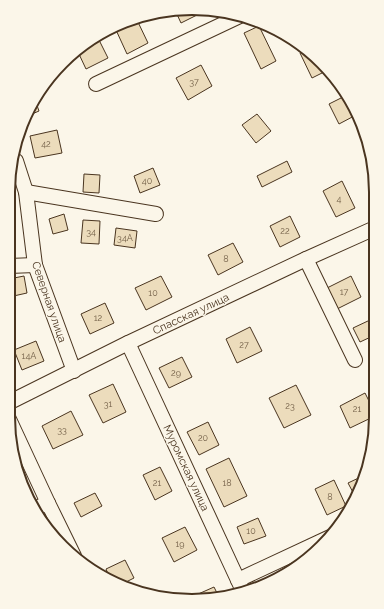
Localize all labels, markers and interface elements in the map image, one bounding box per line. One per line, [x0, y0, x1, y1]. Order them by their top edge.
house number: 37 [189, 77, 199, 87]
house number: 42 [41, 139, 51, 149]
house number: 40 [142, 176, 153, 186]
house number: 4 [337, 194, 342, 204]
house number: 22 [280, 226, 290, 236]
house number: 34 [86, 227, 96, 237]
house number: 34А [117, 233, 133, 243]
house number: 8 [223, 254, 229, 264]
street label: Северная улица [29, 260, 69, 344]
house number: 17 [340, 287, 348, 297]
house number: 10 [148, 288, 158, 298]
street label: Спасская улица [151, 291, 231, 337]
house number: 12 [94, 313, 103, 323]
house number: 27 [239, 340, 249, 350]
house number: 14А [22, 351, 36, 361]
house number: 29 [171, 368, 181, 378]
house number: 31 [104, 399, 112, 409]
house number: 23 [285, 401, 295, 411]
house number: 21 [353, 404, 361, 414]
street label: Муромская улица [160, 423, 212, 513]
house number: 33 [57, 425, 67, 435]
house number: 20 [198, 433, 209, 443]
house number: 21 [153, 478, 161, 488]
house number: 18 [222, 478, 232, 488]
house number: 8 [327, 492, 333, 502]
house number: 10 [246, 526, 256, 536]
house number: 19 [175, 539, 185, 549]

